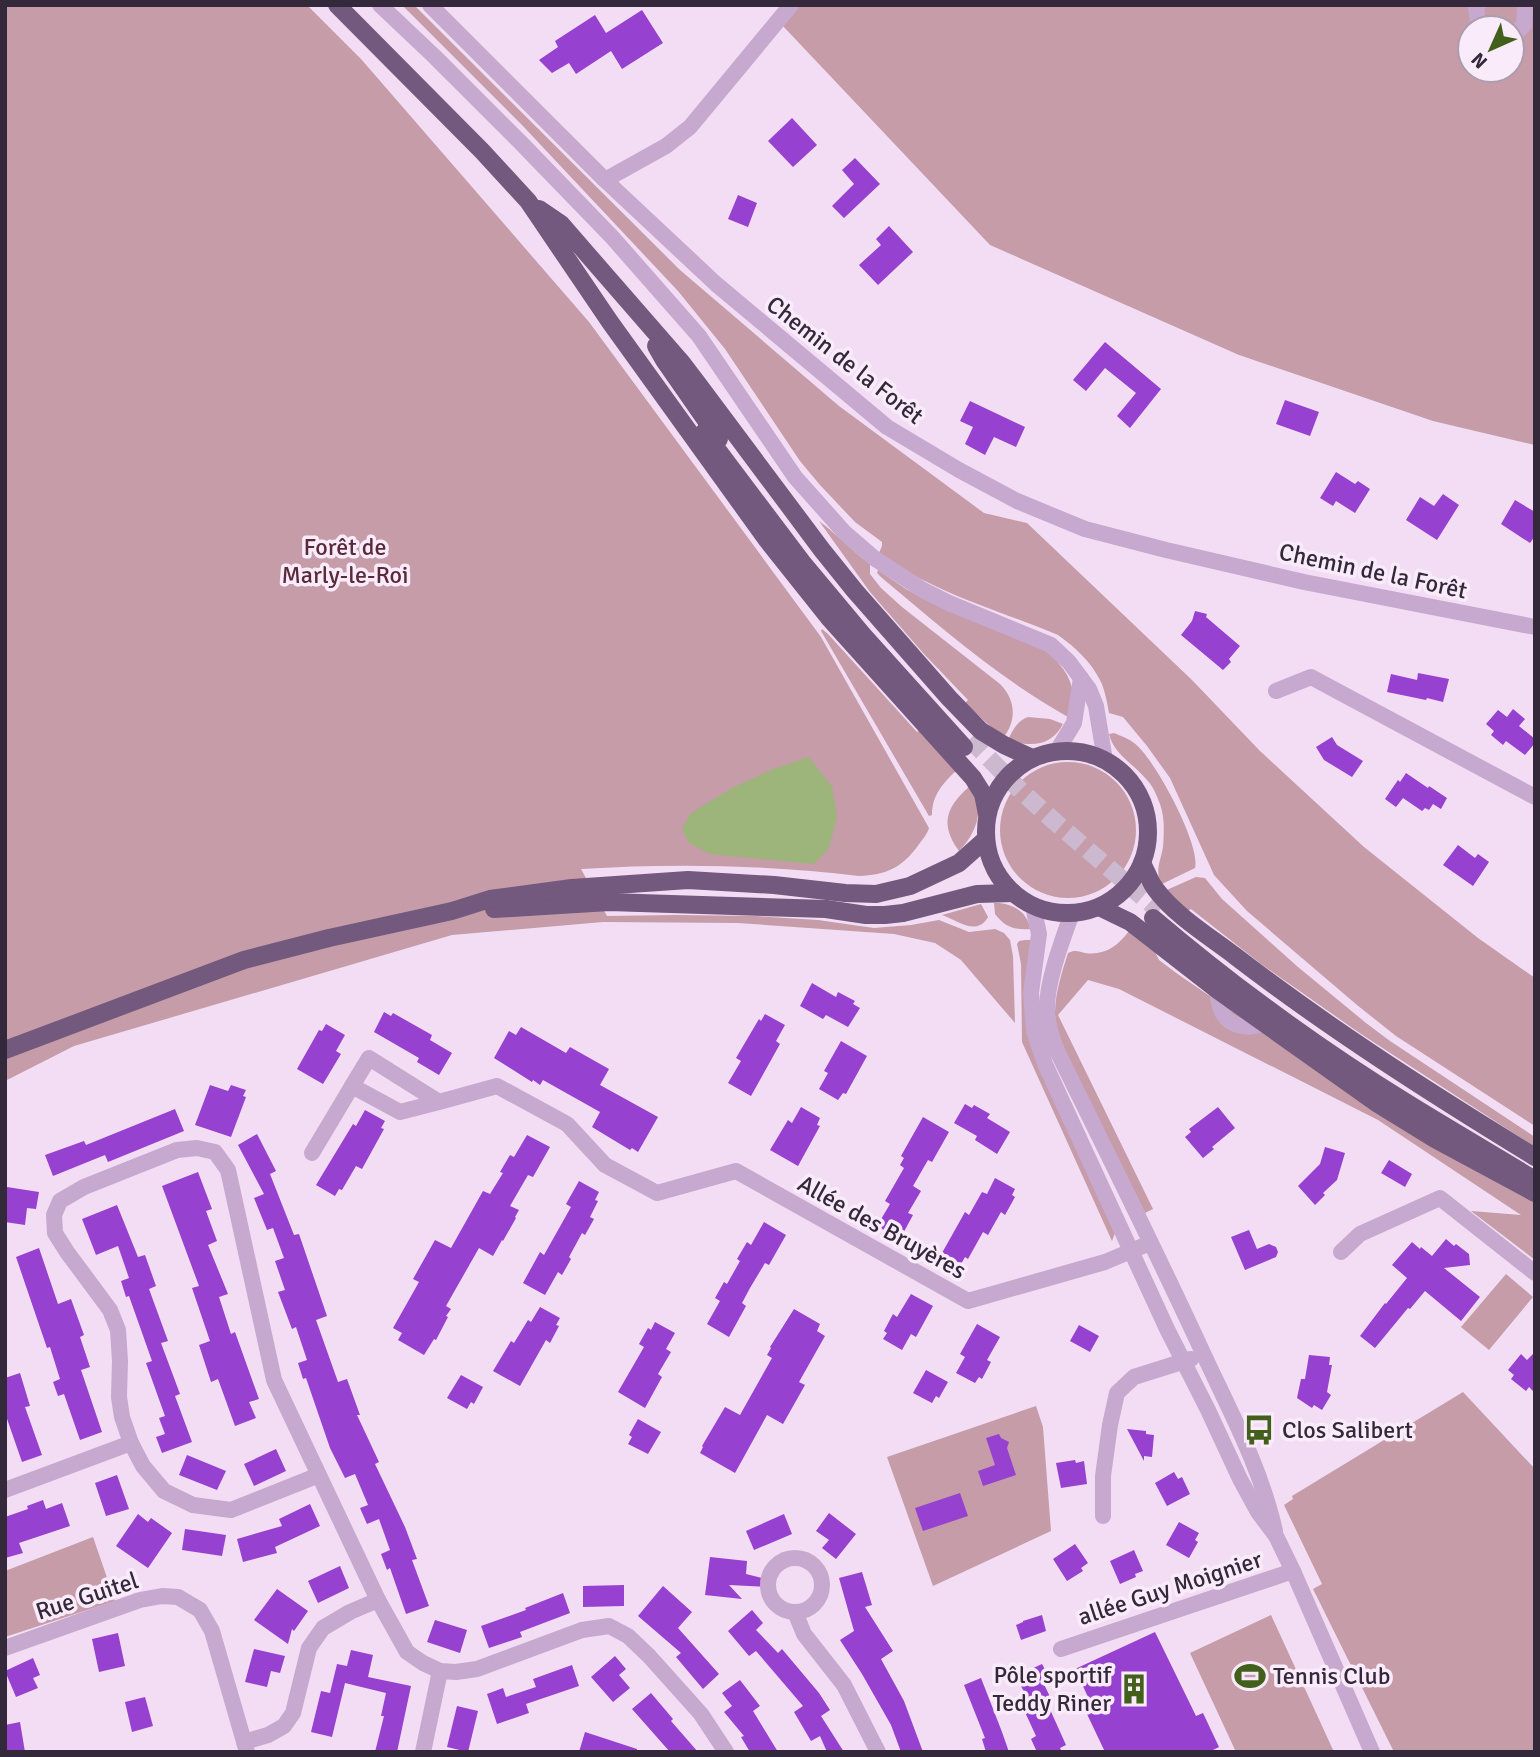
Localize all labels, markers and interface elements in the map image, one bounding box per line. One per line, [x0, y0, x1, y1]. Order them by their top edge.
north arrow [1456, 14, 1526, 84]
text: N [1467, 47, 1493, 73]
street label: Chemin de la Forêt [760, 289, 930, 431]
park label: Forêt de Marly-le-Roi [281, 532, 409, 590]
street label: Chemin de la Forêt [1276, 536, 1470, 606]
street label: Allée des Bruyères [793, 1168, 971, 1286]
bus stop icon: Clos Salibert [1242, 1413, 1276, 1447]
place label: Clos Salibert [1282, 1415, 1413, 1445]
street label: allée Guy Moignier [1074, 1544, 1266, 1632]
street label: Rue Guitel [32, 1565, 142, 1627]
sports icon: Tennis Club [1233, 1659, 1267, 1693]
place label: Pôle sportif Teddy Riner [992, 1660, 1112, 1718]
place label: Tennis Club [1273, 1661, 1390, 1691]
building icon: Pôle sportif Teddy Riner [1117, 1672, 1151, 1706]

